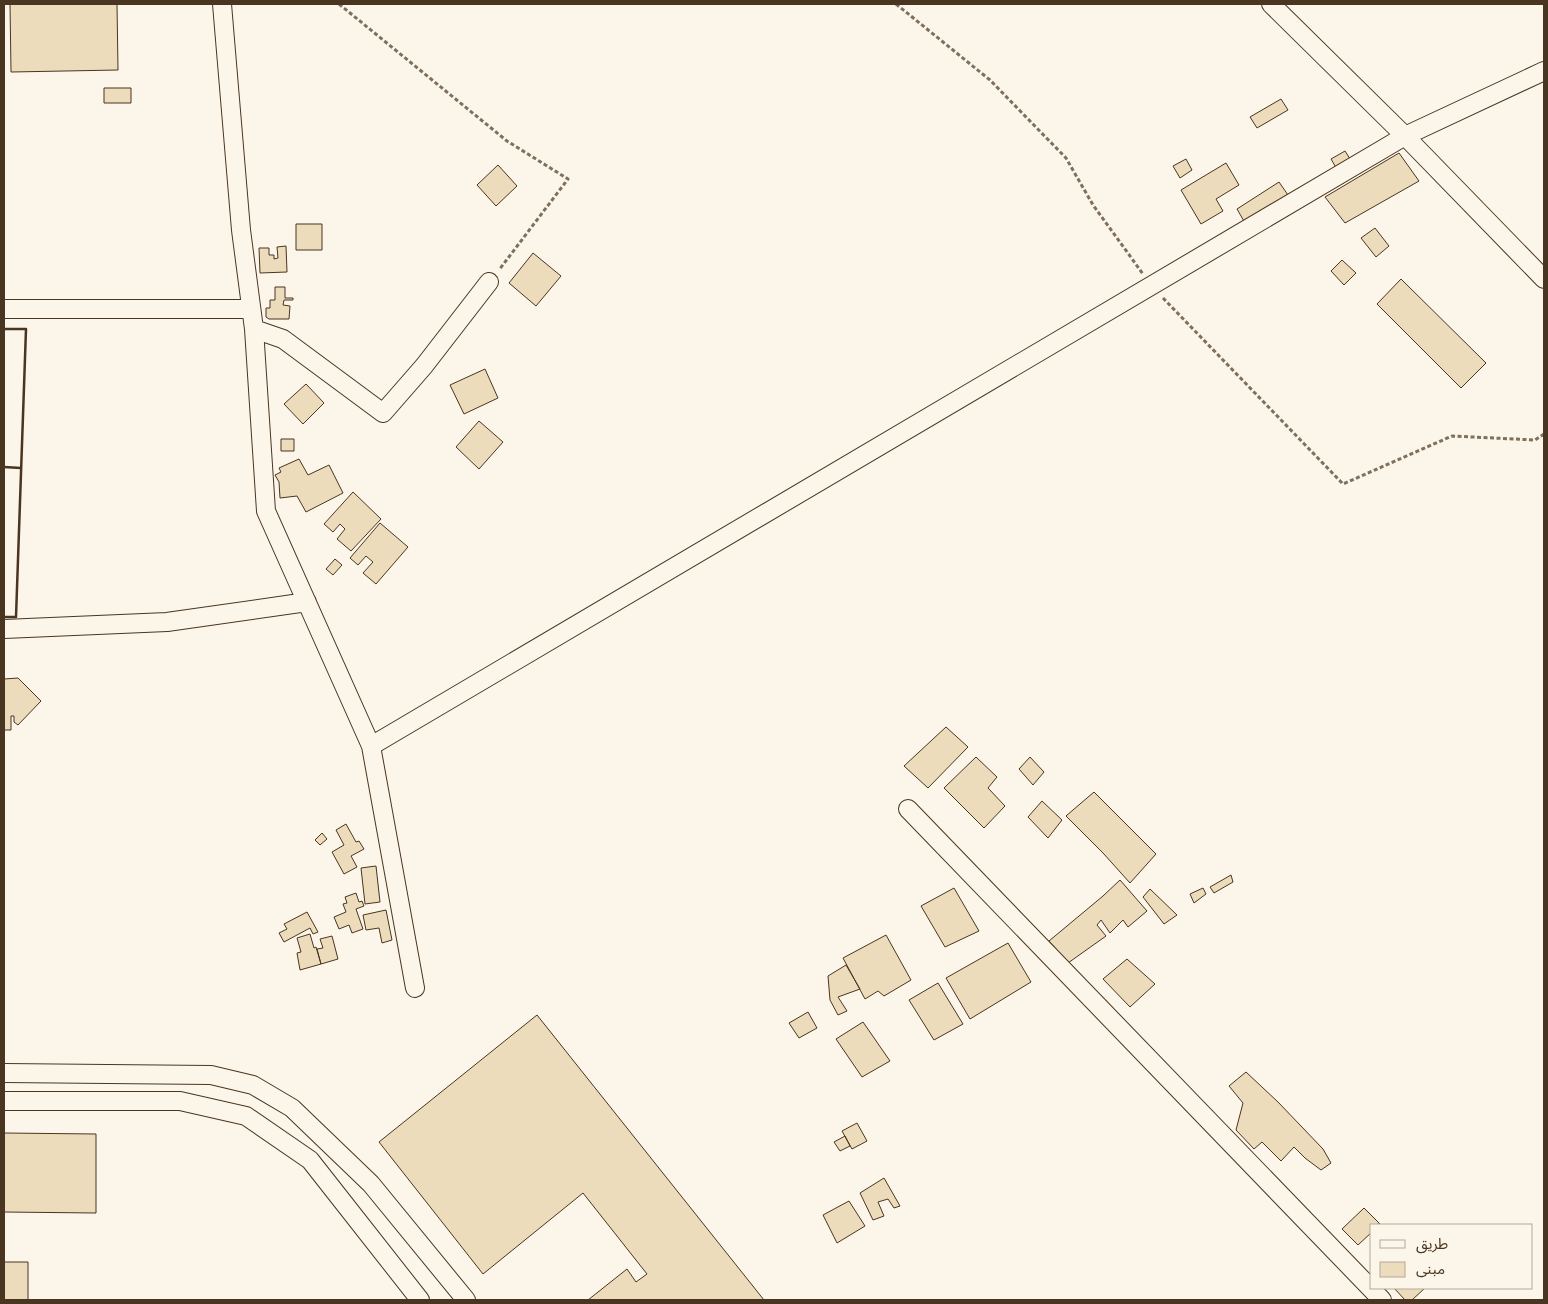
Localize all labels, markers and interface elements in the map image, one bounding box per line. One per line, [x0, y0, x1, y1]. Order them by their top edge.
legend [1370, 1224, 1533, 1289]
text: طريق [1416, 1235, 1448, 1254]
text: مبنى [1416, 1260, 1445, 1278]

